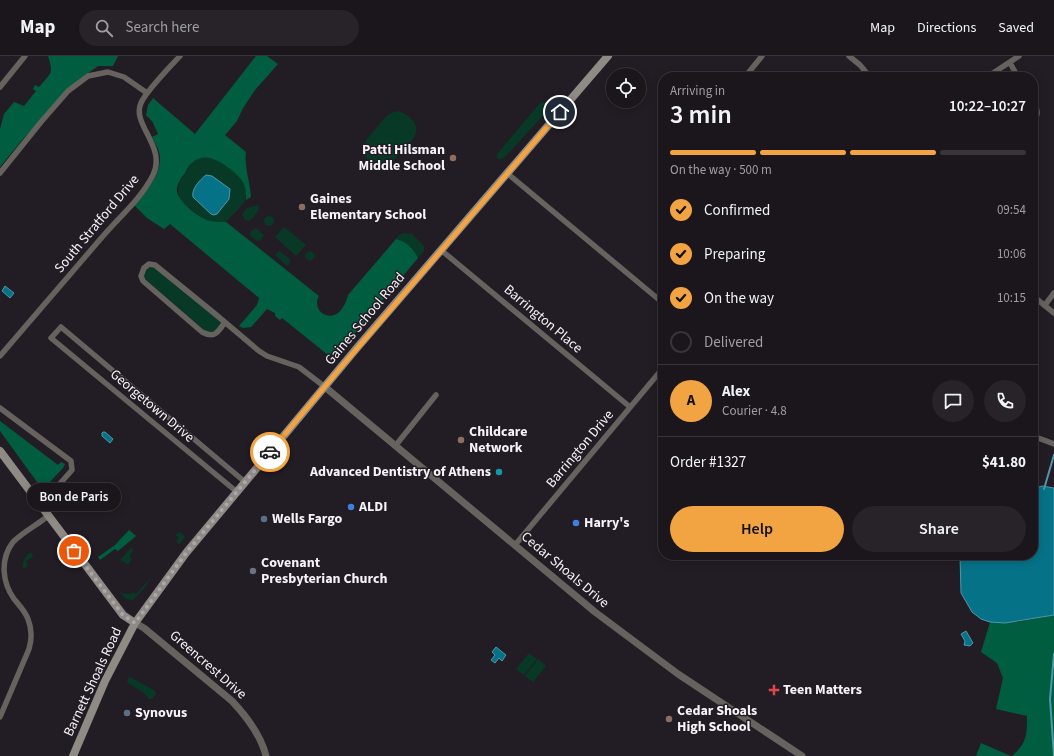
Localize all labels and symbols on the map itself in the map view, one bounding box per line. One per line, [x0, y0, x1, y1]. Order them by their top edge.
pin [543, 95, 577, 129]
place label: Patti Hilsman Middle School [358, 140, 445, 176]
marker: Patti Hilsman Middle School [448, 153, 458, 163]
street label: South Stratford Drive [50, 170, 144, 277]
place label: Gaines Elementary School [310, 189, 426, 225]
marker: Gaines Elementary School [297, 202, 307, 212]
street label: Gaines School Road [320, 268, 410, 370]
street label: Barrington Place [499, 280, 587, 358]
street label: Georgetown Drive [106, 365, 198, 447]
street label: Barrington Drive [541, 406, 619, 492]
place label: Childcare Network [469, 422, 528, 458]
courier [250, 432, 290, 472]
marker: Childcare Network [456, 435, 466, 445]
place label: Advanced Dentistry of Athens [309, 462, 491, 482]
marker: Advanced Dentistry of Athens [494, 467, 504, 477]
callout: Bon de Paris [27, 483, 121, 511]
place label: ALDI [358, 497, 387, 517]
marker: ALDI [346, 502, 356, 512]
place label: Wells Fargo [272, 509, 342, 529]
place label: Harry's [584, 513, 629, 533]
marker: Wells Fargo [259, 514, 269, 524]
marker: Harry's [571, 518, 581, 528]
street label: Cedar Shoals Drive [517, 527, 613, 613]
pin [57, 534, 91, 568]
place label: Covenant Presbyterian Church [261, 553, 387, 589]
marker: Covenant Presbyterian Church [248, 566, 258, 576]
street label: Barnett Shoals Road [59, 624, 127, 740]
street label: Greencrest Drive [165, 626, 251, 704]
place label: Teen Matters [783, 680, 862, 700]
marker: Teen Matters [768, 684, 780, 696]
place label: Cedar Shoals High School [677, 701, 757, 737]
place label: Synovus [135, 703, 187, 723]
marker: Synovus [122, 708, 132, 718]
marker: Cedar Shoals High School [664, 714, 674, 724]

